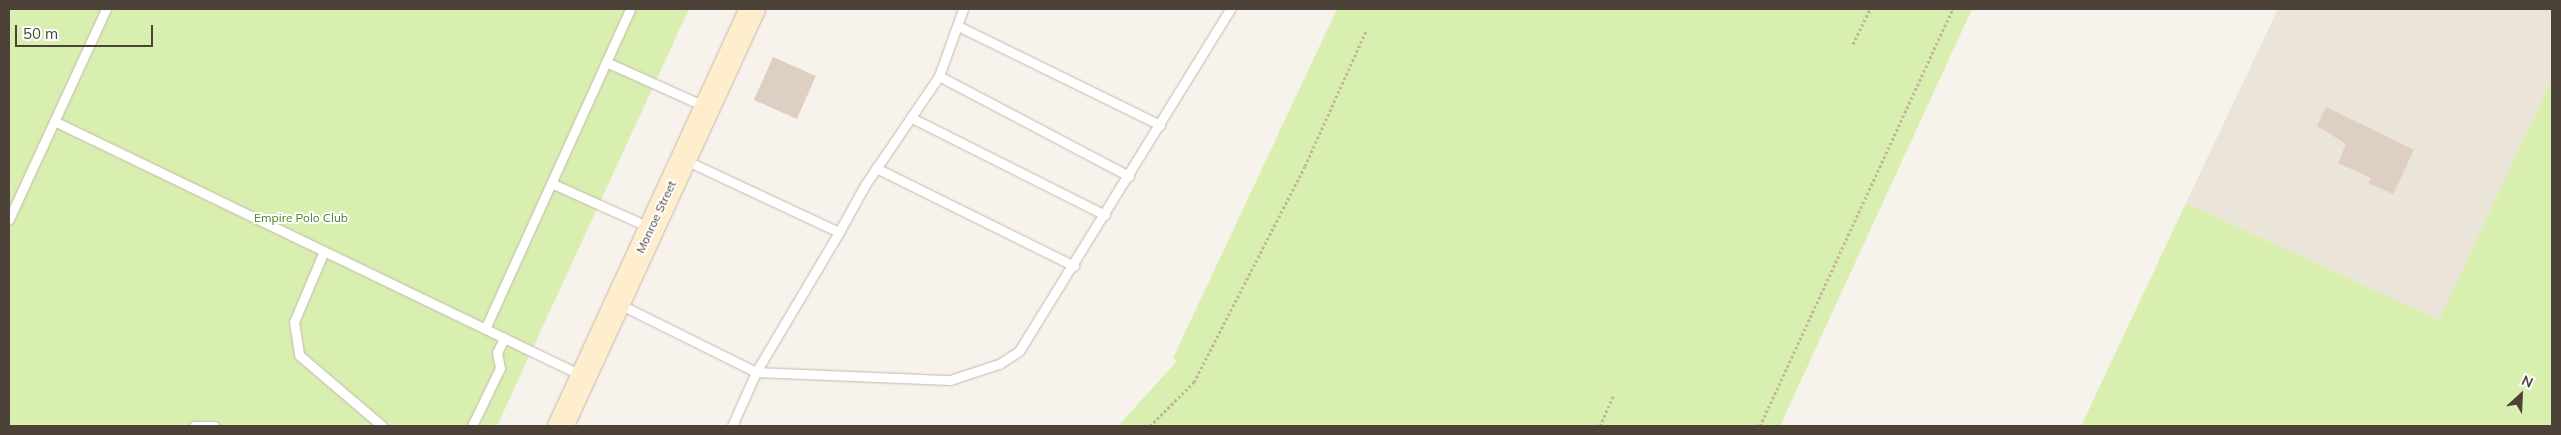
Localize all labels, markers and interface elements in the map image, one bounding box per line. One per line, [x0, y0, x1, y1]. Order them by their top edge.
scale bar [18, 15, 155, 47]
text: 50 m [23, 24, 58, 43]
street label: Monroe Street [633, 179, 679, 255]
park label: Empire Polo Club [254, 211, 348, 225]
north arrow [2496, 370, 2546, 420]
text: N [2519, 371, 2536, 392]

